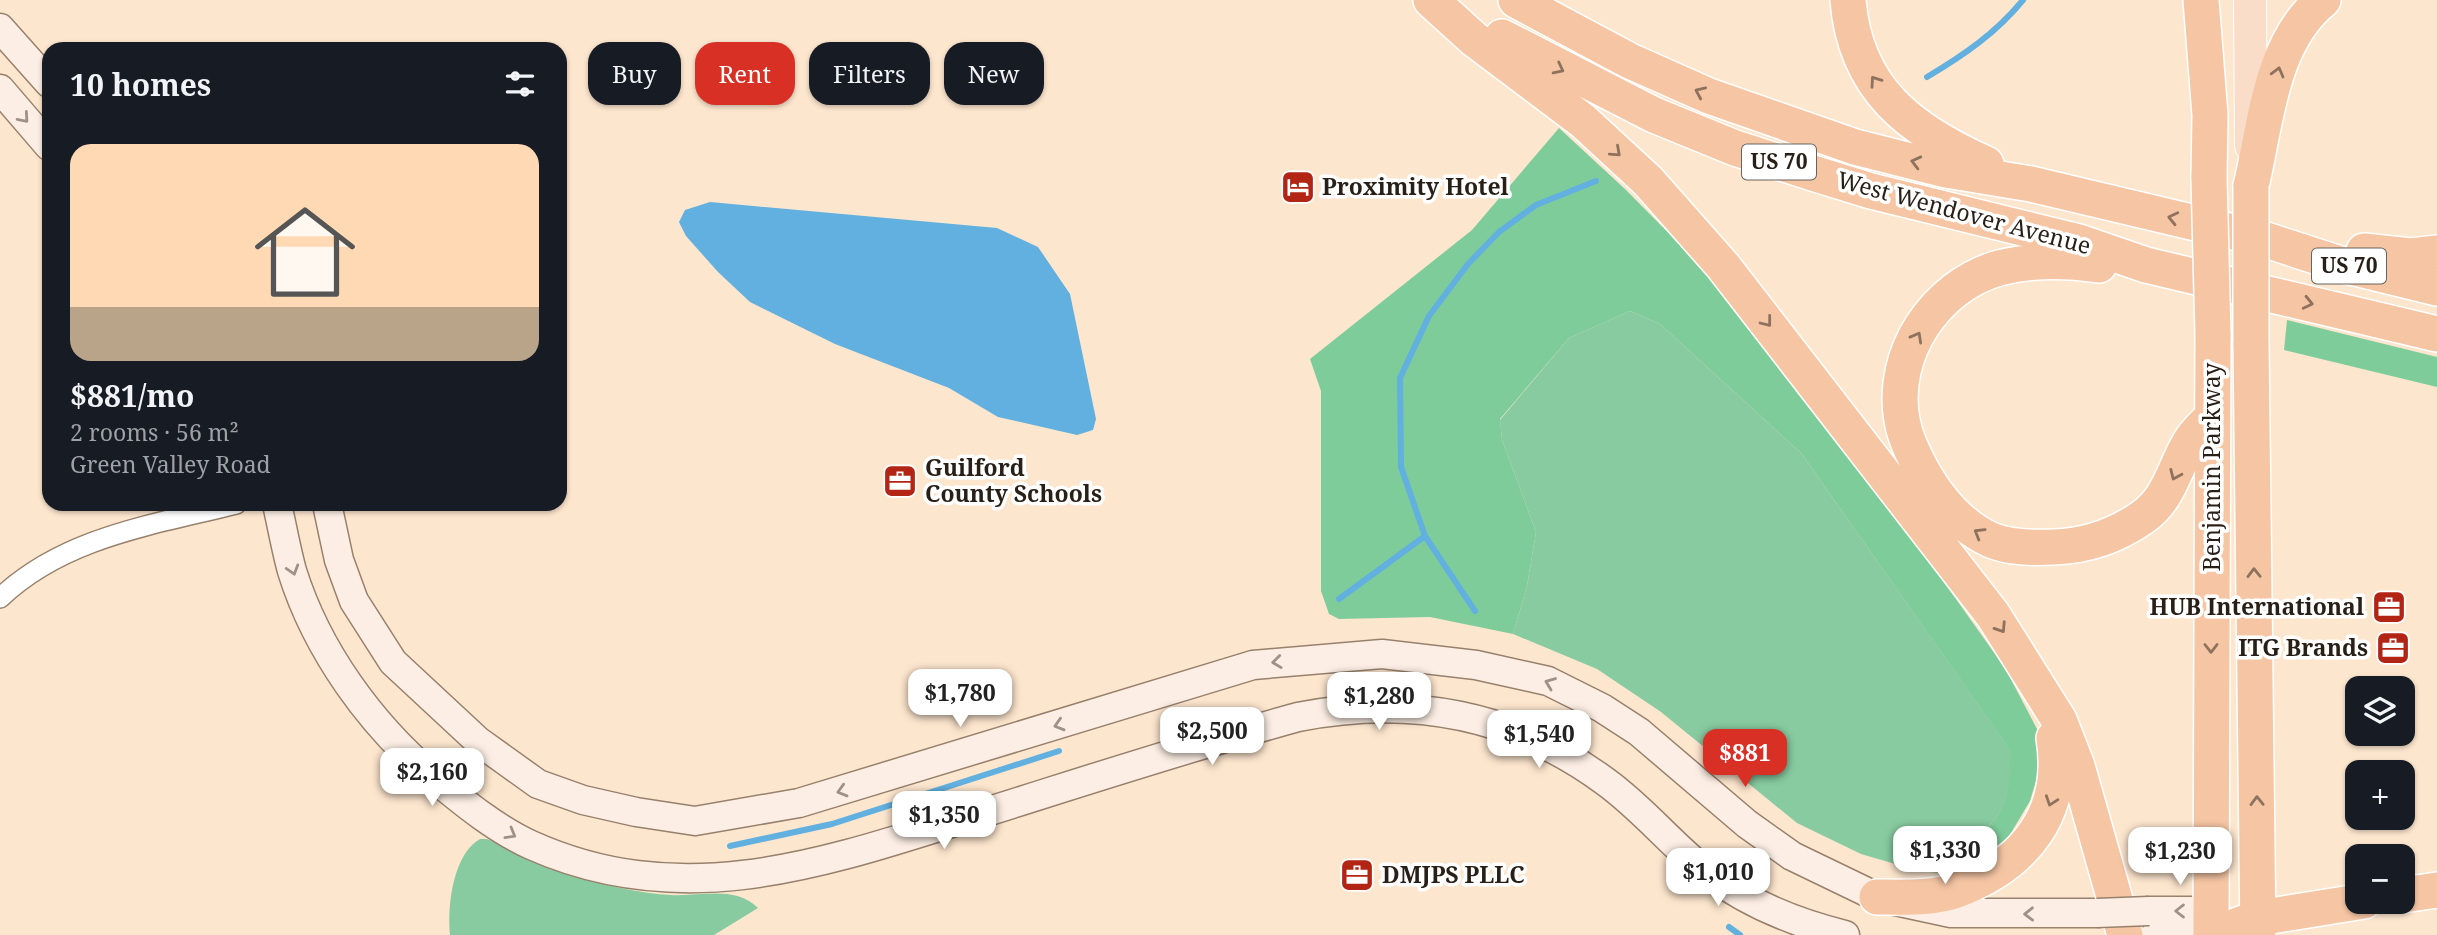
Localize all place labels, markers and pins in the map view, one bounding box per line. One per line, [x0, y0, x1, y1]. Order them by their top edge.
hotel icon: Proximity Hotel [1279, 168, 1317, 206]
place label: Proximity Hotel [1322, 170, 1509, 202]
place label: Guilford County Schools [925, 451, 1102, 509]
office icon: Guilford County Schools [881, 462, 919, 500]
office icon: HUB International [2370, 588, 2408, 626]
place label: HUB International [2150, 590, 2364, 622]
office icon: ITG Brands [2374, 629, 2412, 667]
place label: ITG Brands [2238, 631, 2368, 663]
pin: $1,780 [903, 670, 1017, 729]
pin: $1,280 [1322, 672, 1436, 732]
pin: $2,500 [1155, 708, 1269, 767]
pin: $1,540 [1482, 710, 1596, 770]
pin: $881 [1704, 730, 1786, 789]
pin: $2,160 [375, 748, 489, 808]
pin: $1,350 [887, 792, 1001, 851]
pin: $1,330 [1888, 826, 2002, 886]
pin: $1,230 [2123, 828, 2237, 887]
pin: $1,010 [1661, 848, 1775, 908]
office icon: DMJPS PLLC [1338, 856, 1376, 894]
place label: DMJPS PLLC [1382, 858, 1525, 890]

